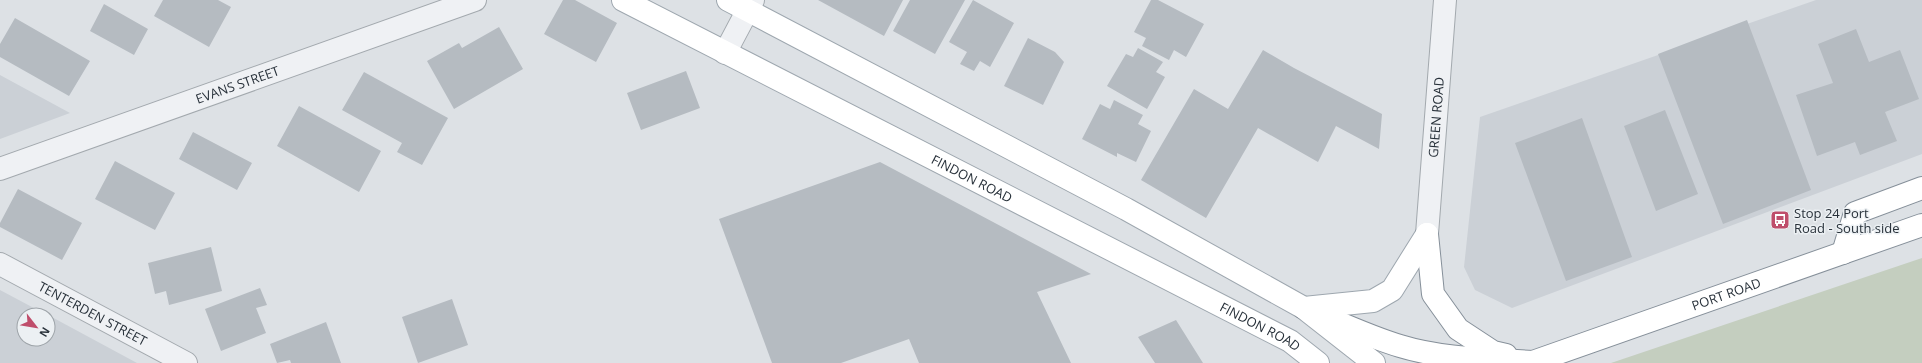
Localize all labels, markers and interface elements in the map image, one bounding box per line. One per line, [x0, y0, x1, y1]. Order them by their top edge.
street label: EVANS STREET [193, 61, 282, 108]
street label: GREEN ROAD [1424, 76, 1448, 158]
street label: FINDON ROAD [928, 150, 1016, 207]
place label: Stop 24 Port Road - South side [1794, 204, 1900, 237]
bus stop icon: Stop 24 Port Road - South side [1769, 209, 1791, 231]
street label: PORT ROAD [1689, 273, 1763, 314]
street label: TENTERDEN STREET [36, 279, 150, 349]
street label: FINDON ROAD [1217, 298, 1304, 355]
north arrow [16, 307, 56, 347]

